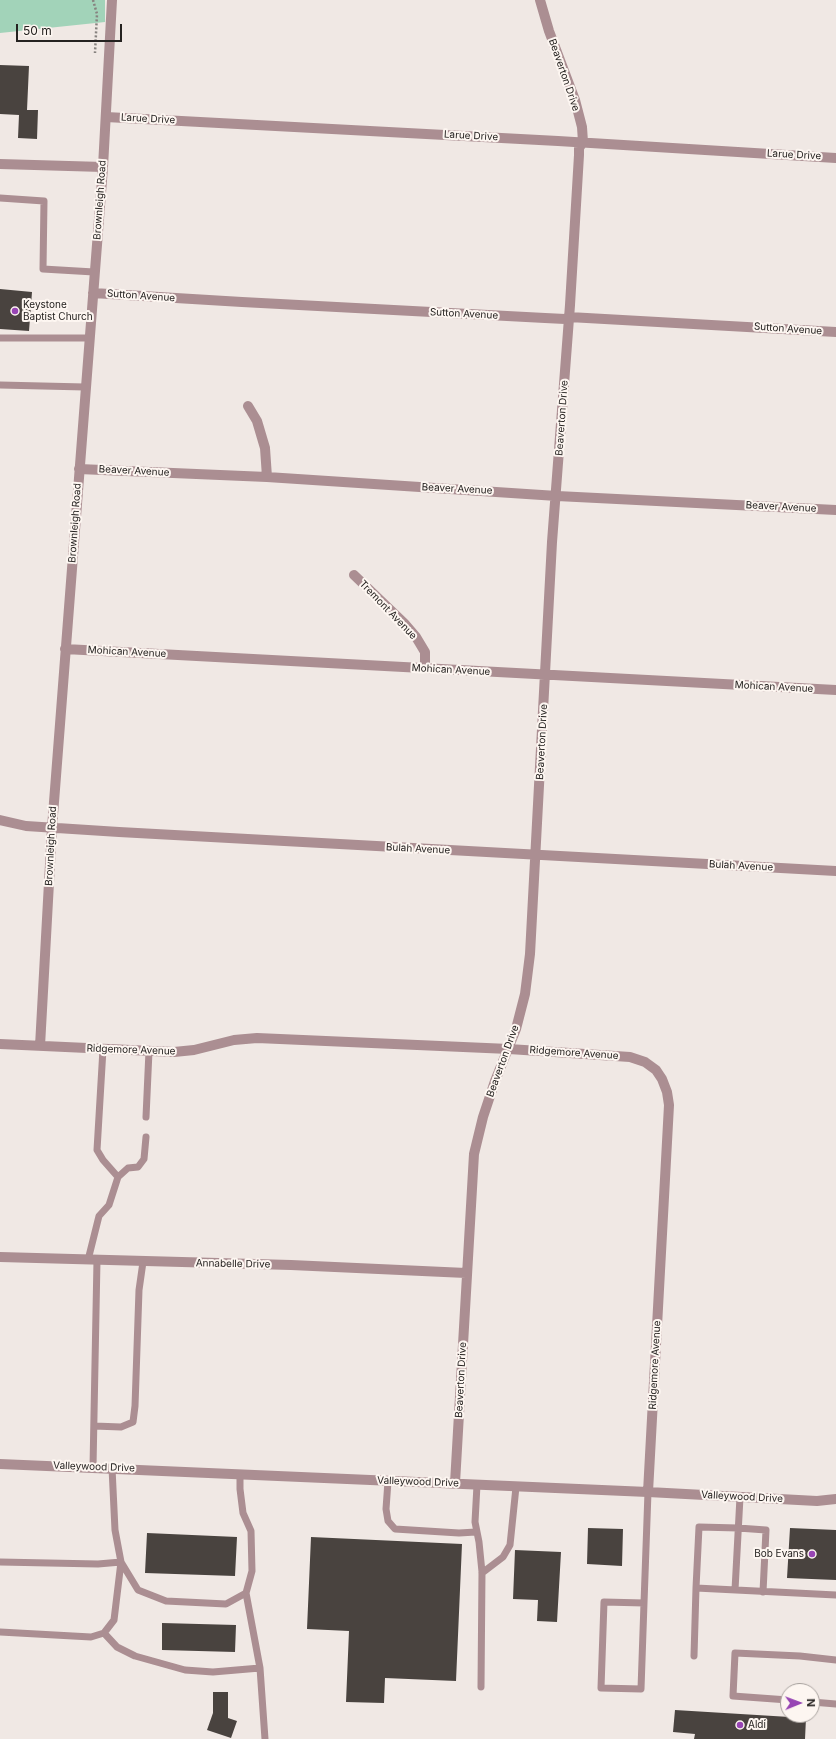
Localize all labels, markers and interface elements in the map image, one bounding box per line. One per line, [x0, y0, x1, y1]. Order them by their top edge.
scale bar [18, 16, 124, 42]
text: 50 m [23, 23, 52, 38]
street label: Beaverton Drive [546, 37, 582, 113]
street label: Larue Drive [121, 112, 175, 126]
street label: Larue Drive [444, 129, 498, 143]
street label: Larue Drive [767, 148, 821, 162]
street label: Brownleigh Road [91, 160, 109, 240]
street label: Sutton Avenue [106, 288, 176, 304]
place label: Keystone Baptist Church [23, 299, 93, 322]
marker: Keystone Baptist Church [10, 306, 20, 316]
street label: Sutton Avenue [430, 306, 498, 322]
street label: Sutton Avenue [753, 321, 823, 337]
street label: Beaverton Drive [553, 380, 571, 456]
street label: Beaver Avenue [98, 463, 170, 479]
street label: Beaver Avenue [421, 481, 493, 497]
street label: Brownleigh Road [66, 483, 84, 563]
street label: Beaver Avenue [745, 499, 817, 515]
street label: Tremont Avenue [357, 578, 419, 642]
street label: Mohican Avenue [87, 644, 167, 660]
street label: Mohican Avenue [411, 662, 491, 678]
street label: Mohican Avenue [734, 679, 814, 695]
street label: Beaverton Drive [534, 704, 550, 780]
street label: Brownleigh Road [43, 806, 59, 886]
street label: Bulah Avenue [386, 841, 450, 857]
street label: Bulah Avenue [709, 858, 773, 874]
street label: Beaverton Drive [484, 1023, 522, 1099]
street label: Ridgemore Avenue [86, 1042, 176, 1058]
street label: Ridgemore Avenue [529, 1044, 619, 1062]
street label: Annabelle Drive [196, 1257, 270, 1271]
street label: Ridgemore Avenue [647, 1320, 663, 1410]
street label: Beaverton Drive [453, 1342, 469, 1418]
street label: Valleywood Drive [53, 1460, 135, 1474]
street label: Valleywood Drive [377, 1475, 459, 1489]
street label: Valleywood Drive [701, 1489, 783, 1505]
place label: Bob Evans [754, 1548, 804, 1560]
marker: Bob Evans [807, 1549, 817, 1559]
north arrow [780, 1683, 820, 1723]
text: N [804, 1698, 818, 1707]
place label: Aldi [748, 1719, 766, 1731]
marker: Aldi [735, 1720, 745, 1730]

